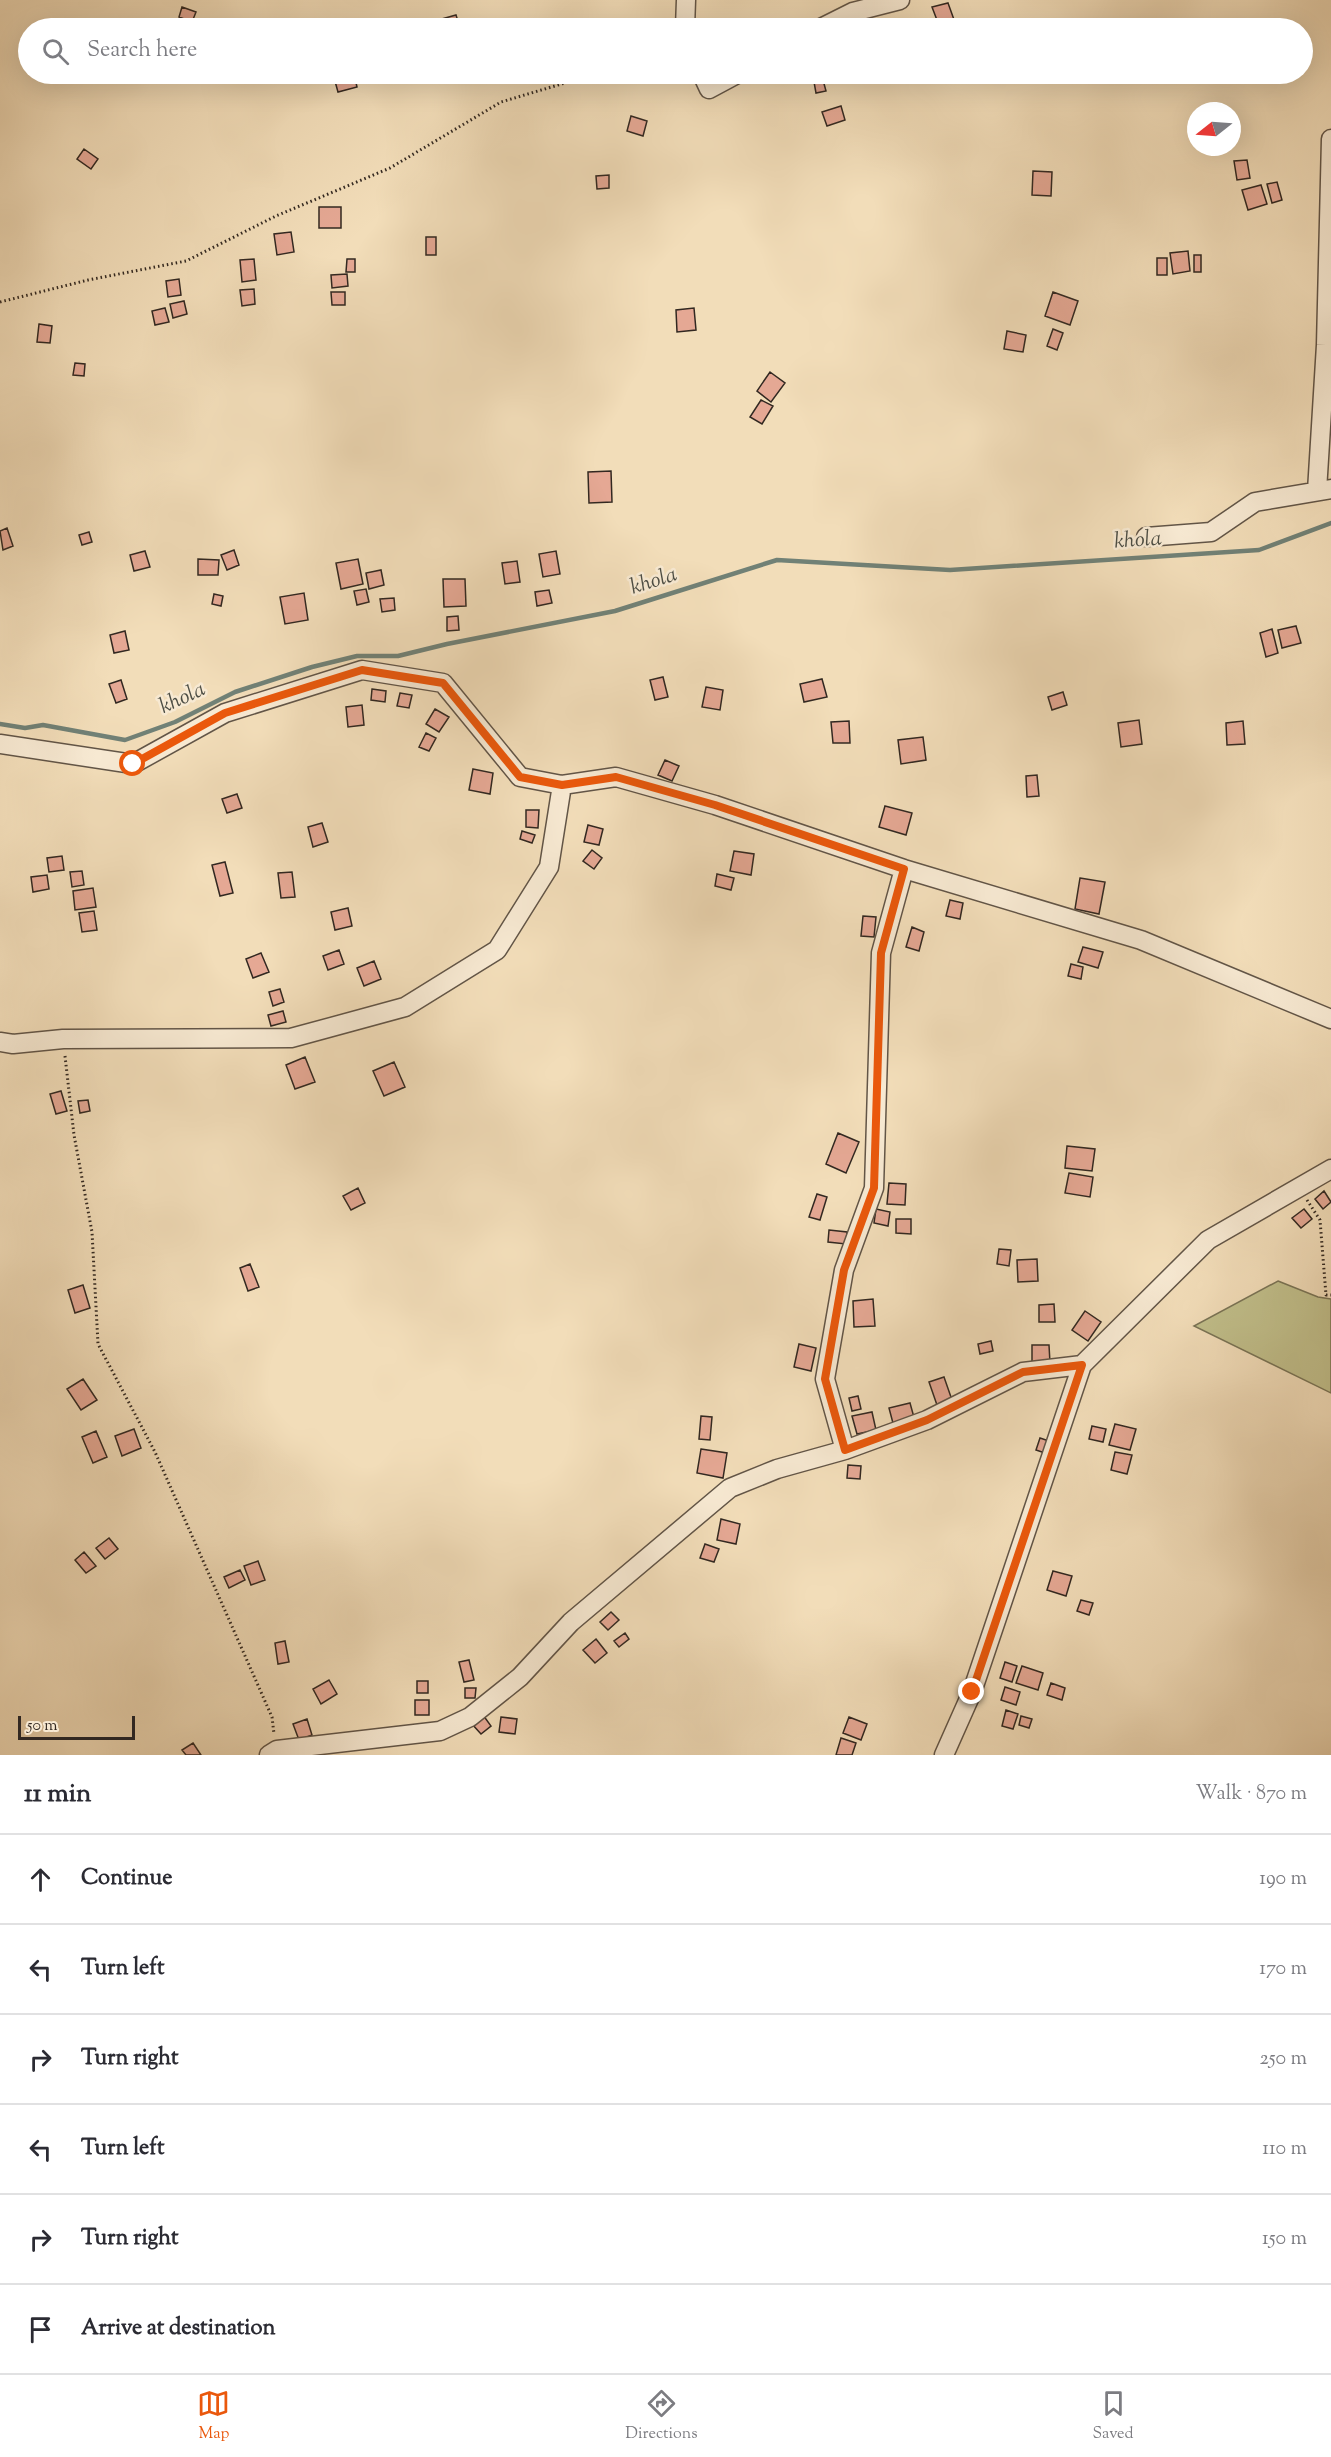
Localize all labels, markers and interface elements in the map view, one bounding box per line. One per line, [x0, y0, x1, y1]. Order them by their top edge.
search box [18, 18, 1313, 84]
icon: search [39, 35, 72, 68]
text: Search here [87, 35, 197, 67]
north arrow [1187, 102, 1241, 156]
water label: khola [1113, 523, 1163, 559]
water label: khola [626, 559, 682, 605]
water label: khola [155, 674, 211, 724]
route start [119, 750, 145, 776]
route end [958, 1678, 984, 1704]
scale bar [18, 1713, 135, 1740]
text: 50 m [27, 1715, 58, 1738]
text: 11 min [24, 1776, 91, 1813]
text: Walk · 870 m [1195, 1780, 1307, 1809]
icon: ahead [24, 1863, 57, 1896]
text: Continue [81, 1863, 172, 1895]
text: 190 m [1259, 1865, 1307, 1894]
icon: left [24, 1953, 57, 1986]
text: Turn left [81, 1953, 164, 1985]
text: 170 m [1259, 1955, 1307, 1984]
icon: right [24, 2043, 57, 2076]
text: Turn right [81, 2043, 178, 2075]
text: 250 m [1259, 2045, 1307, 2074]
icon: left [24, 2133, 57, 2166]
text: Turn left [81, 2133, 164, 2165]
text: 110 m [1262, 2135, 1307, 2164]
icon: right [24, 2223, 57, 2256]
text: Turn right [81, 2223, 178, 2255]
text: 150 m [1262, 2225, 1307, 2254]
icon: arrive [24, 2313, 57, 2346]
text: Arrive at destination [81, 2313, 276, 2345]
tab: Map [197, 2387, 230, 2446]
tab: Directions [625, 2387, 698, 2446]
tab: Saved [1092, 2387, 1134, 2446]

